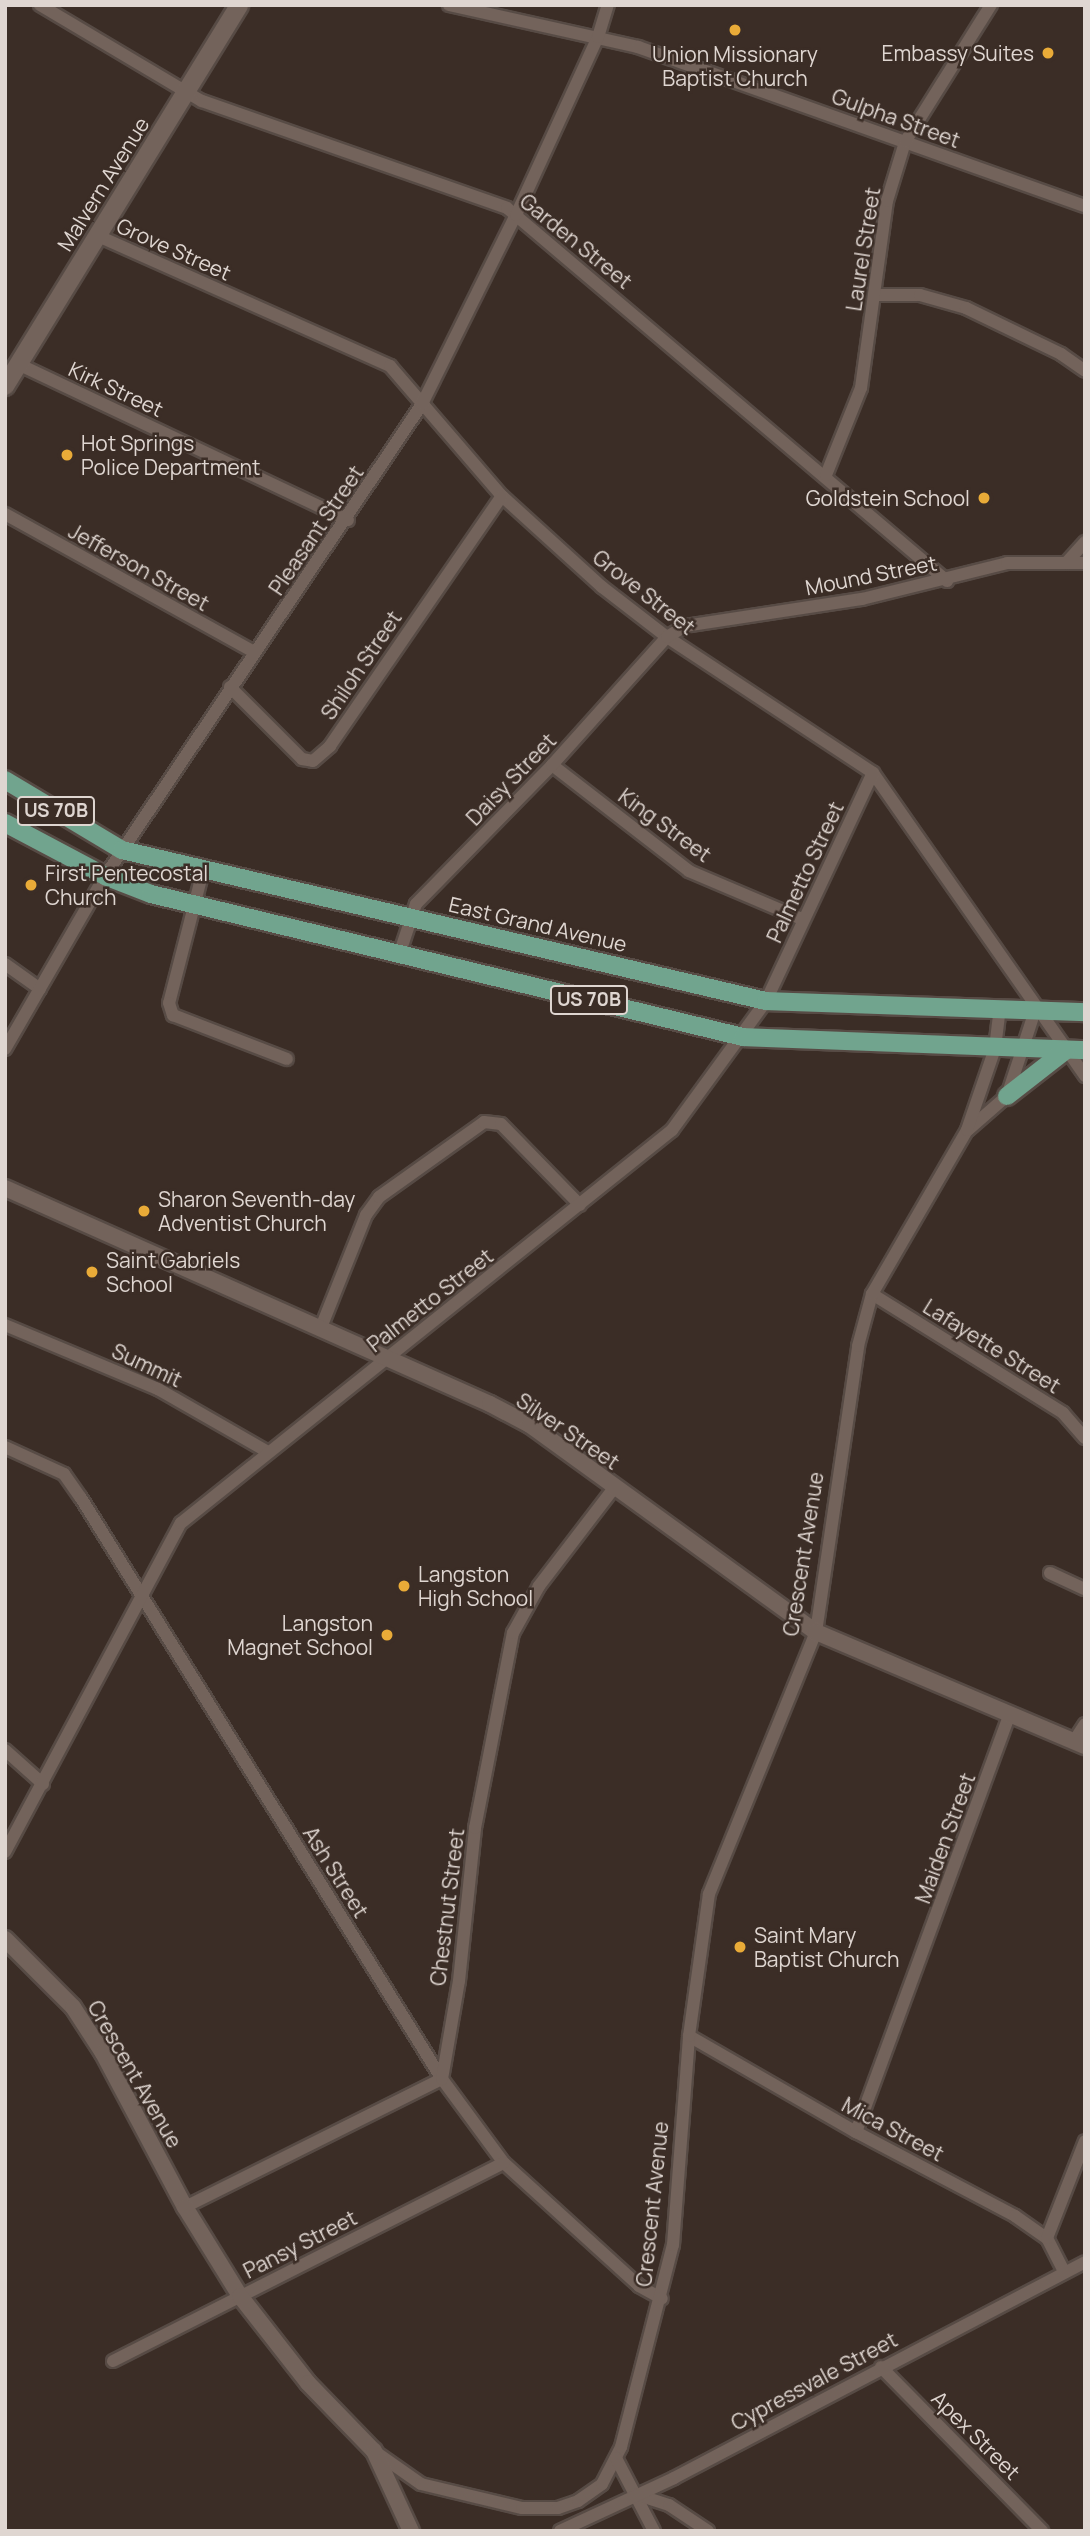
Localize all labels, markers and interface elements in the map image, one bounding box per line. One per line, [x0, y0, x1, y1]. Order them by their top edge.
marker: Union Missionary Baptist Church [727, 22, 743, 38]
place label: Embassy Suites [882, 40, 1034, 66]
place label: Union Missionary Baptist Church [652, 41, 818, 91]
marker: Embassy Suites [1040, 45, 1056, 61]
street label: Gulpha Street [828, 83, 964, 153]
street label: Malvern Avenue [52, 112, 154, 256]
street label: Laurel Street [841, 185, 885, 313]
street label: Garden Street [515, 188, 637, 294]
street label: Grove Street [113, 213, 235, 285]
street label: Kirk Street [65, 356, 167, 422]
place label: Hot Springs Police Department [81, 430, 260, 480]
marker: Hot Springs Police Department [59, 447, 75, 463]
street label: Pleasant Street [263, 460, 369, 600]
place label: Goldstein School [806, 485, 970, 511]
marker: Goldstein School [976, 490, 992, 506]
street label: Jefferson Street [64, 518, 214, 616]
street label: Grove Street [588, 544, 700, 640]
street label: Mound Street [803, 550, 939, 600]
street label: Shiloh Street [315, 606, 407, 724]
street label: Daisy Street [461, 728, 561, 830]
street label: King Street [614, 783, 716, 867]
road number: US 70B [16, 796, 96, 826]
street label: Palmetto Street [761, 798, 849, 946]
place label: First Pentecostal Church [45, 860, 208, 910]
marker: First Pentecostal Church [23, 877, 39, 893]
street label: East Grand Avenue [447, 891, 629, 957]
road number: US 70B [549, 984, 629, 1016]
place label: Sharon Seventh-day Adventist Church [158, 1186, 355, 1236]
marker: Sharon Seventh-day Adventist Church [136, 1203, 152, 1219]
street label: Palmetto Street [362, 1243, 498, 1357]
place label: Saint Gabriels School [106, 1247, 240, 1297]
marker: Saint Gabriels School [84, 1264, 100, 1280]
street label: Lafayette Street [919, 1294, 1065, 1398]
street label: Summit [108, 1338, 186, 1392]
street label: Silver Street [512, 1387, 624, 1475]
street label: Crescent Avenue [778, 1470, 828, 1638]
place label: Langston High School [418, 1561, 533, 1611]
marker: Langston High School [396, 1578, 412, 1594]
place label: Langston Magnet School [227, 1610, 373, 1660]
marker: Langston Magnet School [379, 1627, 395, 1643]
street label: Maiden Street [910, 1769, 980, 1907]
street label: Ash Street [298, 1822, 374, 1922]
street label: Chestnut Street [425, 1827, 469, 1987]
place label: Saint Mary Baptist Church [754, 1922, 899, 1972]
marker: Saint Mary Baptist Church [732, 1939, 748, 1955]
street label: Crescent Avenue [83, 1996, 187, 2152]
street label: Mica Street [838, 2092, 948, 2166]
street label: Crescent Avenue [631, 2120, 673, 2288]
street label: Pansy Street [239, 2205, 361, 2283]
street label: Cypressvale Street [727, 2327, 901, 2435]
street label: Apex Street [927, 2386, 1025, 2484]

